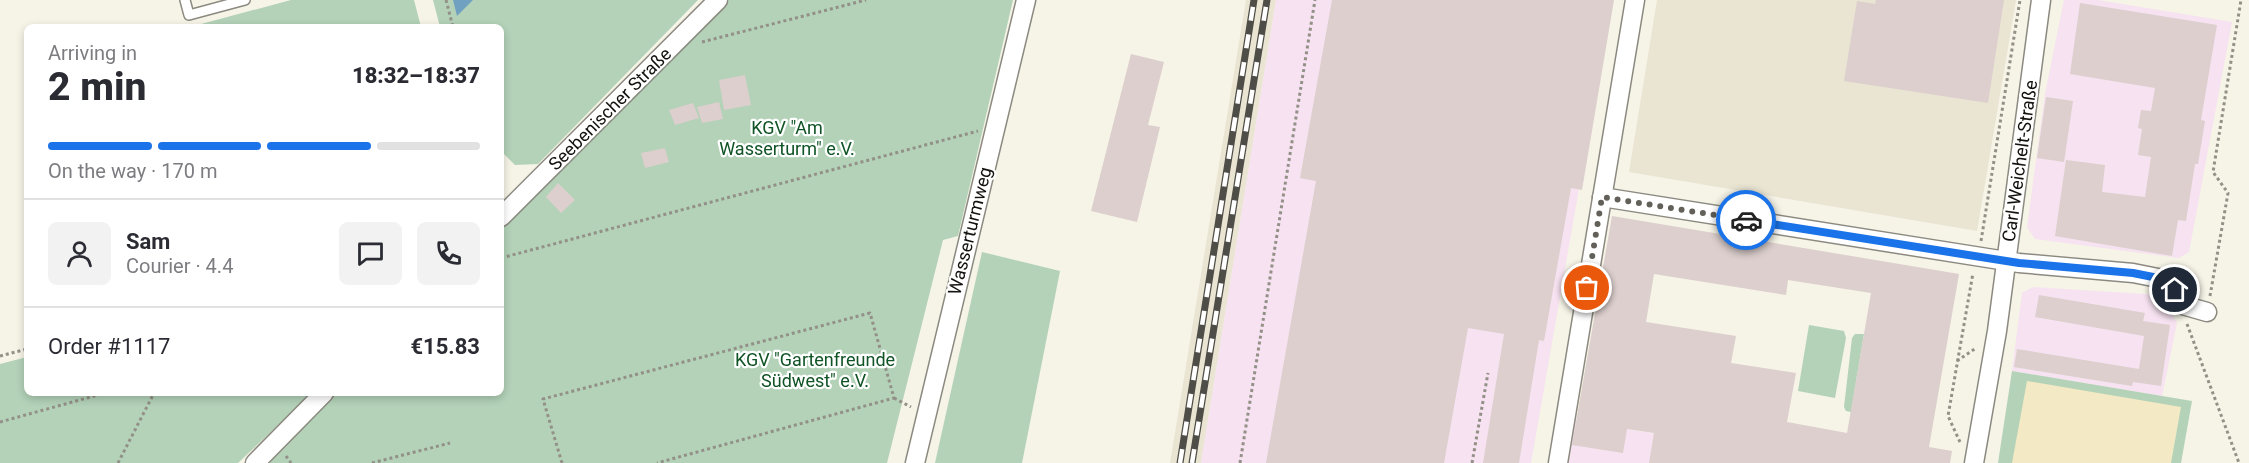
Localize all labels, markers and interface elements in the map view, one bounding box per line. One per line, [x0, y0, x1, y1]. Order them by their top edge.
text: Arriving in [48, 41, 137, 65]
street label: Seebenischer Straße [544, 43, 675, 174]
text: 18:32–18:37 [352, 63, 480, 88]
text: 2 min [48, 64, 146, 110]
street label: Carl-Weichelt-Straße [1998, 79, 2041, 243]
park label: KGV "Am Wasserturm" e.V. [719, 117, 855, 159]
text: On the way · 170 m [48, 159, 217, 183]
street label: Wasserturmweg [943, 165, 996, 297]
courier [1716, 190, 1776, 250]
icon: car [1730, 204, 1763, 237]
button: person [48, 222, 111, 285]
button: chat [339, 222, 402, 285]
button: phone [417, 222, 480, 285]
text: Sam [126, 229, 170, 254]
text: Courier · 4.4 [126, 254, 233, 278]
pin [1561, 262, 1612, 313]
pin [2149, 264, 2200, 315]
icon: bag [1570, 271, 1603, 304]
icon: home [2158, 273, 2191, 306]
text: Order #1117 [48, 334, 170, 359]
text: €15.83 [411, 334, 480, 359]
park label: KGV "Gartenfreunde Südwest" e.V. [735, 349, 895, 391]

